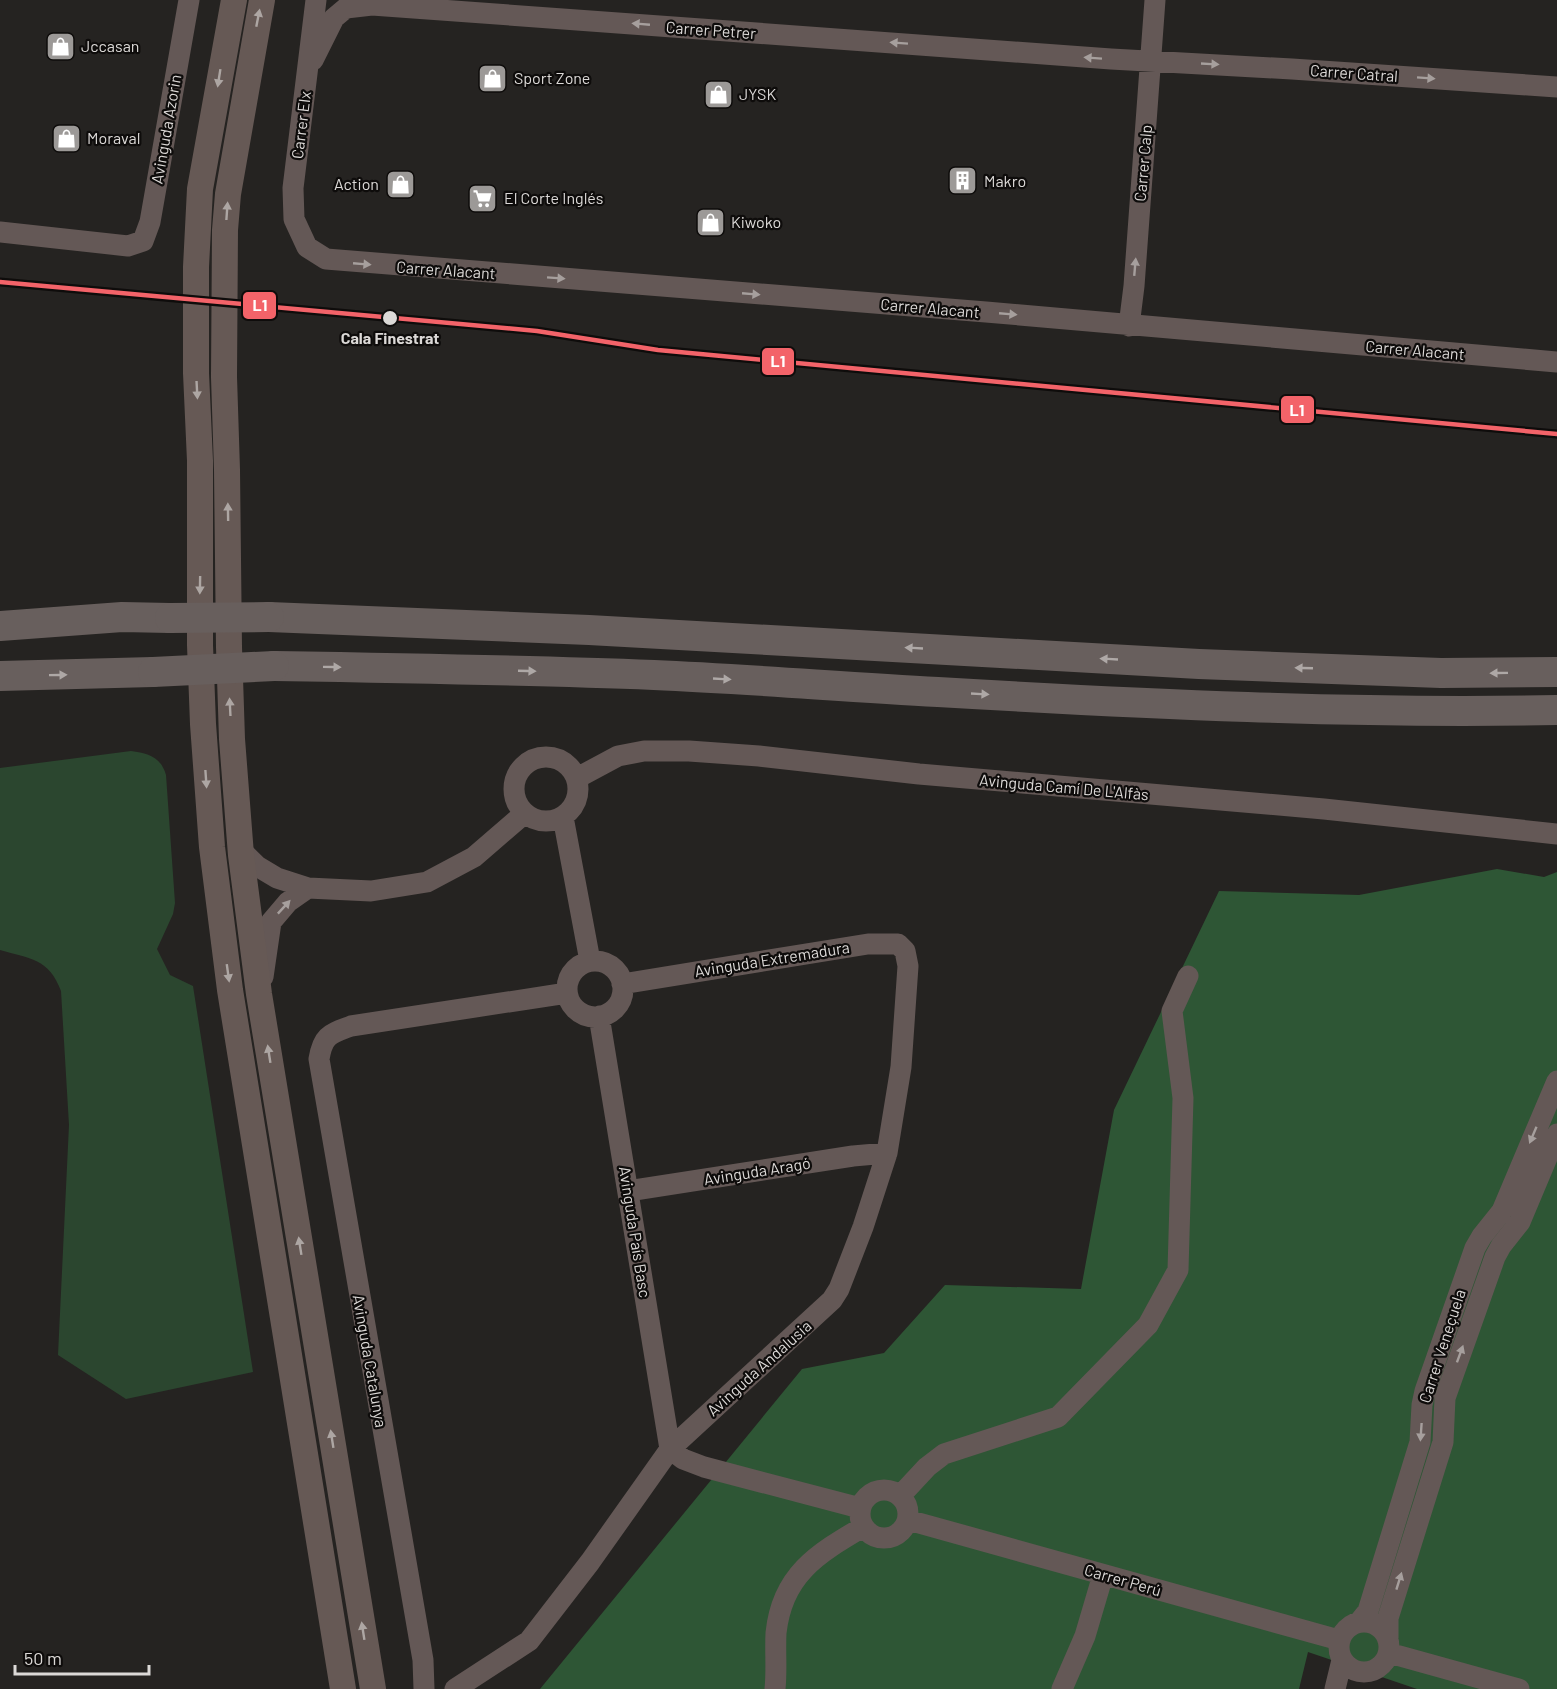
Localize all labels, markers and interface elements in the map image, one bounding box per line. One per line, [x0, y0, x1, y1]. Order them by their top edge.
one-way arrow [254, 9, 263, 28]
street label: Carrer Petrer [665, 17, 757, 42]
one-way arrow [632, 20, 651, 29]
shop icon: Jccasan [44, 30, 76, 62]
place label: Jccasan [81, 36, 140, 55]
one-way arrow [889, 39, 908, 48]
one-way arrow [1084, 53, 1103, 62]
one-way arrow [1201, 60, 1220, 69]
street label: Carrer Catral [1309, 60, 1399, 85]
shop icon: Sport Zone [477, 62, 509, 94]
place label: Sport Zone [514, 68, 590, 87]
one-way arrow [214, 69, 223, 88]
street label: Avinguda Azorin [147, 73, 184, 185]
one-way arrow [1416, 73, 1435, 83]
shop icon: JYSK [702, 78, 734, 110]
place label: JYSK [739, 84, 776, 103]
street label: Carrer Elx [287, 90, 314, 160]
shop icon: Moraval [50, 122, 82, 154]
street label: Carrer Calp [1130, 124, 1155, 202]
place label: Moraval [87, 128, 140, 147]
building icon: Makro [947, 165, 979, 197]
shop icon: Action [384, 168, 416, 200]
place label: Makro [984, 171, 1026, 190]
place label: Action [334, 174, 379, 193]
supermarket icon: El Corte Inglés [467, 182, 499, 214]
place label: El Corte Inglés [504, 188, 603, 207]
one-way arrow [222, 201, 231, 220]
shop icon: Kiwoko [694, 206, 726, 238]
place label: Kiwoko [731, 212, 781, 231]
street label: Carrer Alacant [396, 257, 496, 282]
one-way arrow [1130, 258, 1140, 277]
one-way arrow [352, 259, 371, 268]
one-way arrow [547, 274, 566, 283]
one-way arrow [741, 289, 760, 299]
line badge: L1 [242, 291, 277, 320]
street label: Carrer Alacant [880, 294, 980, 321]
text: L1 [253, 295, 267, 314]
marker: Cala Finestrat [381, 309, 399, 327]
one-way arrow [998, 310, 1017, 319]
place label: Cala Finestrat [341, 328, 439, 347]
street label: Carrer Alacant [1365, 336, 1465, 363]
line badge: L1 [761, 347, 795, 376]
text: L1 [771, 351, 785, 370]
one-way arrow [192, 380, 201, 399]
line badge: L1 [1280, 395, 1315, 424]
text: L1 [1290, 400, 1304, 419]
one-way arrow [223, 502, 233, 521]
one-way arrow [196, 575, 205, 594]
one-way arrow [905, 643, 924, 652]
one-way arrow [1099, 654, 1118, 663]
one-way arrow [323, 662, 342, 671]
one-way arrow [1294, 663, 1313, 673]
one-way arrow [518, 666, 537, 676]
one-way arrow [1489, 668, 1508, 678]
one-way arrow [49, 670, 68, 679]
one-way arrow [713, 675, 732, 684]
one-way arrow [970, 690, 989, 699]
one-way arrow [226, 697, 235, 716]
one-way arrow [202, 770, 211, 789]
street label: Avinguda Camí De L'Alfàs [978, 770, 1150, 803]
one-way arrow [277, 900, 291, 915]
street label: Avinguda Extremadura [693, 937, 851, 980]
one-way arrow [223, 964, 232, 983]
one-way arrow [264, 1044, 273, 1063]
one-way arrow [1528, 1126, 1538, 1144]
street label: Avinguda Aragó [702, 1153, 812, 1188]
street label: Avinguda País Basc [616, 1165, 655, 1299]
one-way arrow [295, 1237, 304, 1256]
street label: Carrer Veneçuela [1414, 1287, 1469, 1405]
street label: Avinguda Catalunya [349, 1293, 392, 1429]
street label: Avinguda Andalusia [702, 1316, 815, 1420]
one-way arrow [1456, 1345, 1466, 1363]
one-way arrow [1416, 1422, 1426, 1441]
one-way arrow [327, 1429, 336, 1448]
street label: Carrer Perú [1083, 1559, 1164, 1600]
one-way arrow [1395, 1572, 1404, 1590]
one-way arrow [358, 1622, 367, 1641]
scale bar [15, 1638, 148, 1676]
text: 50 m [24, 1647, 62, 1669]

